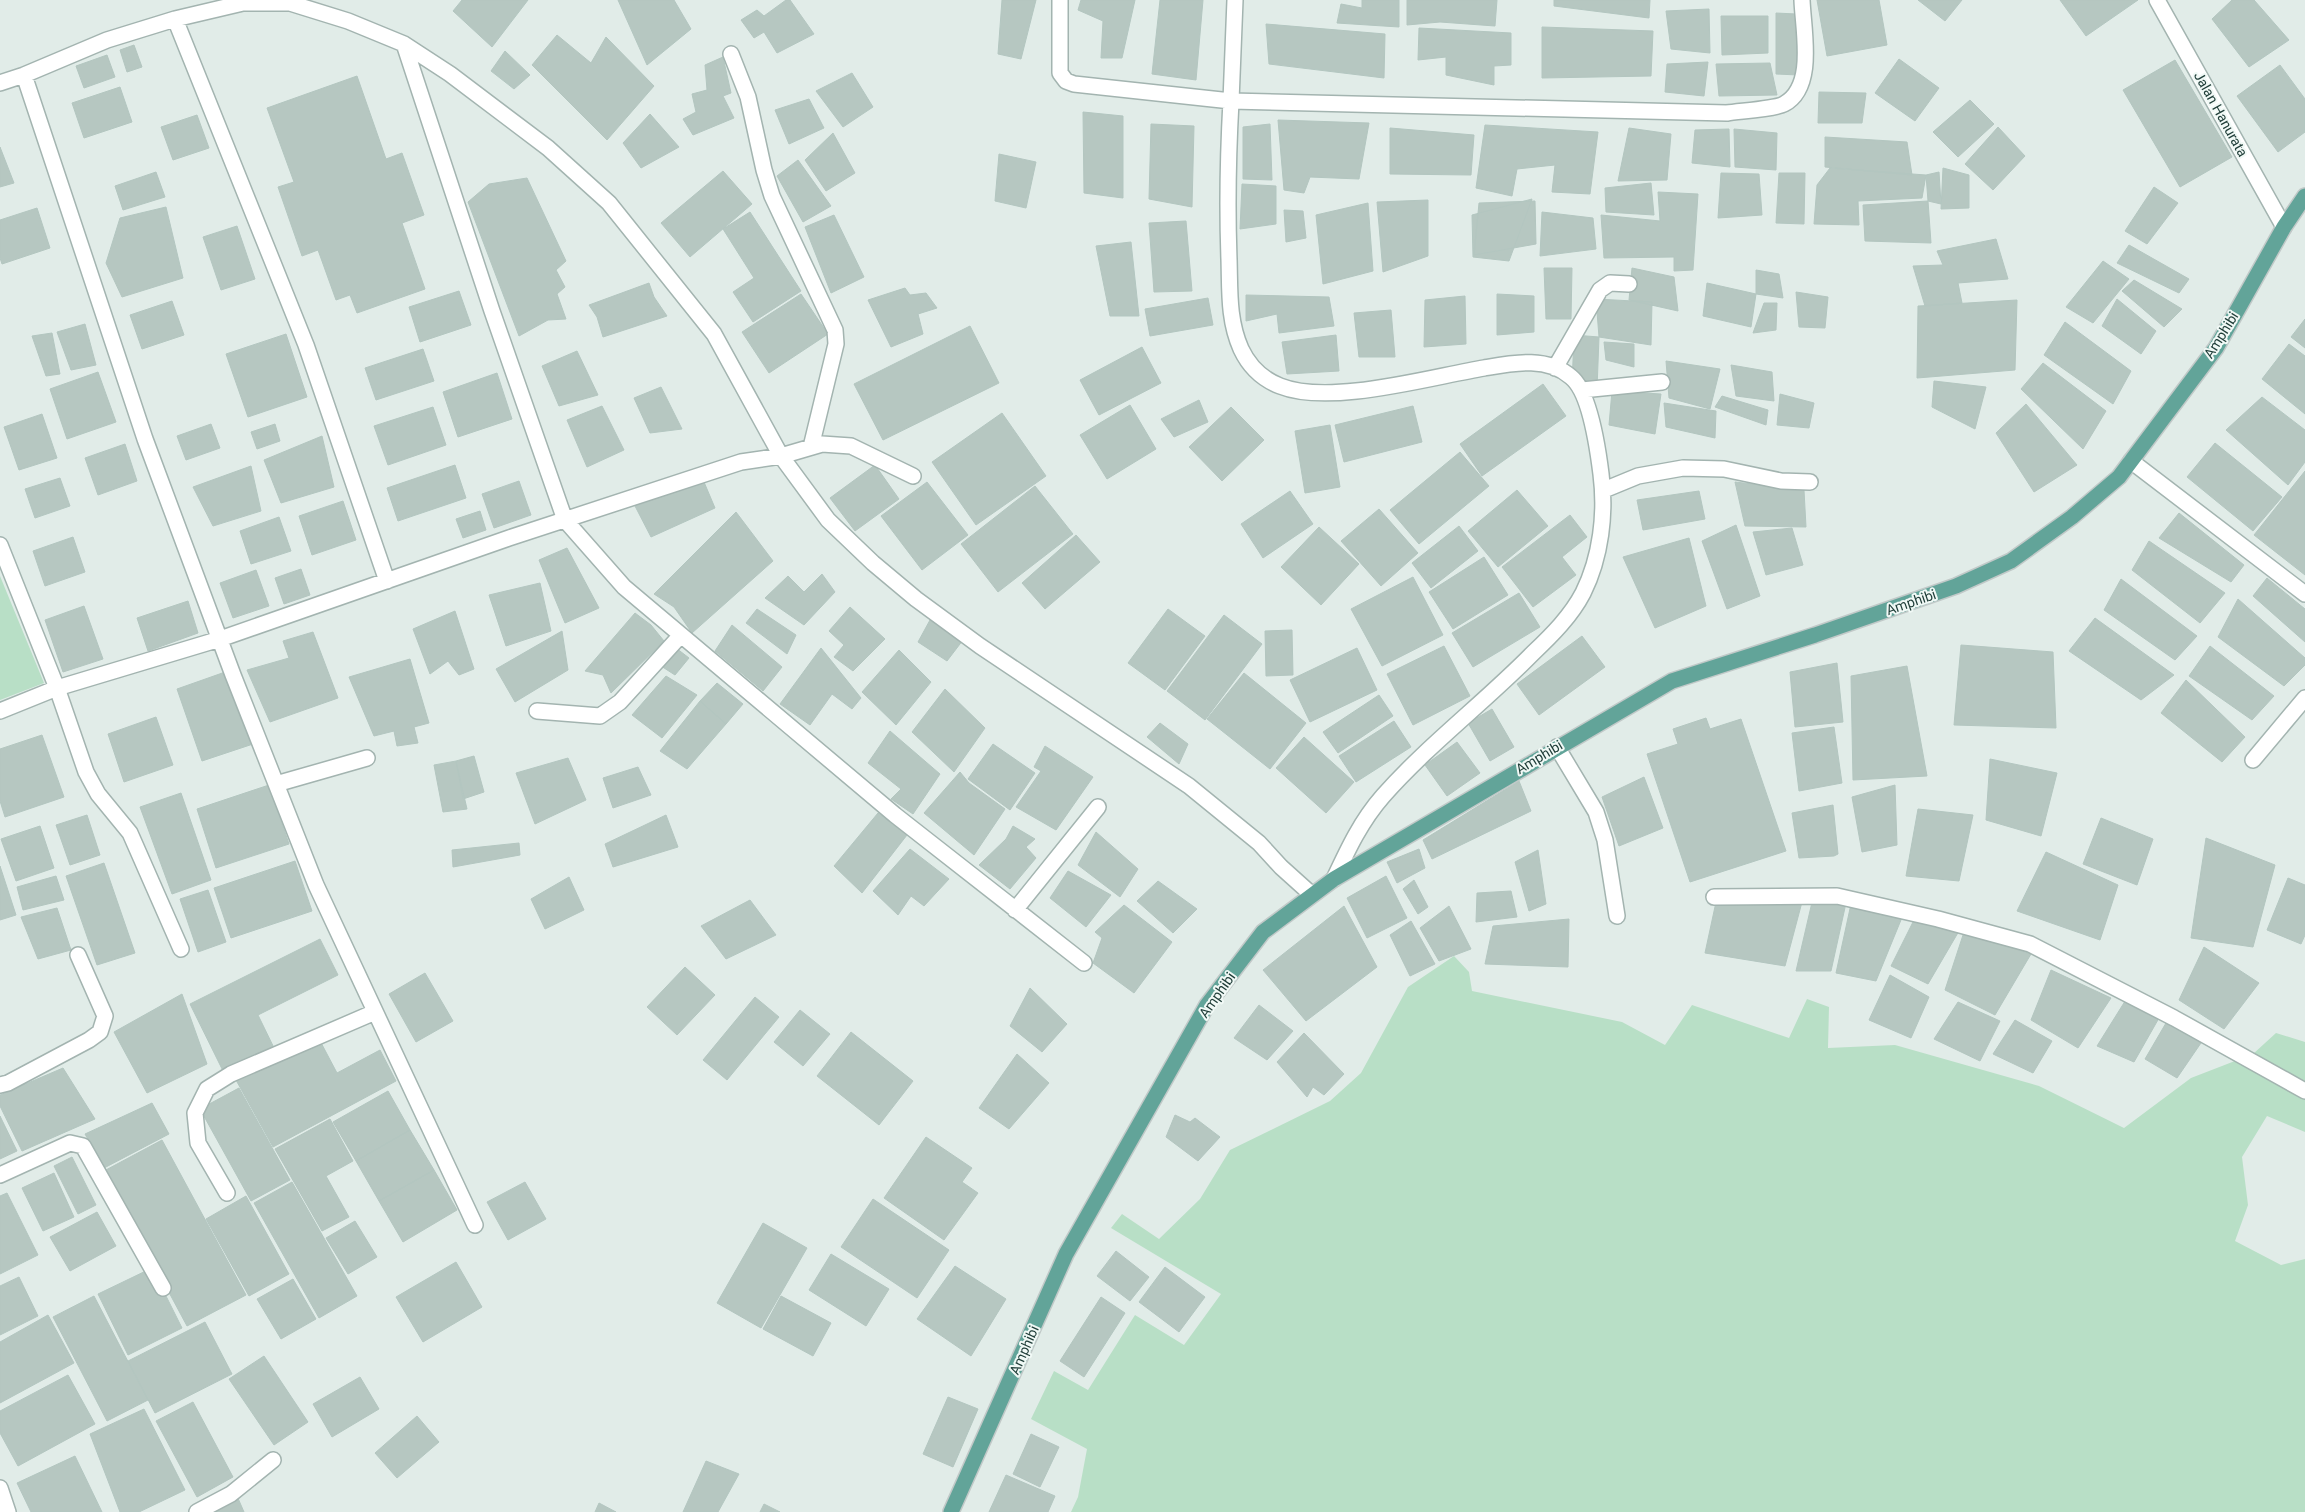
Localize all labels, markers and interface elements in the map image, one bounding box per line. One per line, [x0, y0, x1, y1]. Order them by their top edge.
street label: Jalan Hanurata [2191, 69, 2251, 159]
street label: Amphibi [2201, 309, 2241, 361]
street label: Amphibi [1884, 586, 1938, 618]
street label: Amphibi [1513, 737, 1565, 777]
street label: Amphibi [1196, 969, 1238, 1021]
street label: Amphibi [1006, 1323, 1042, 1377]

